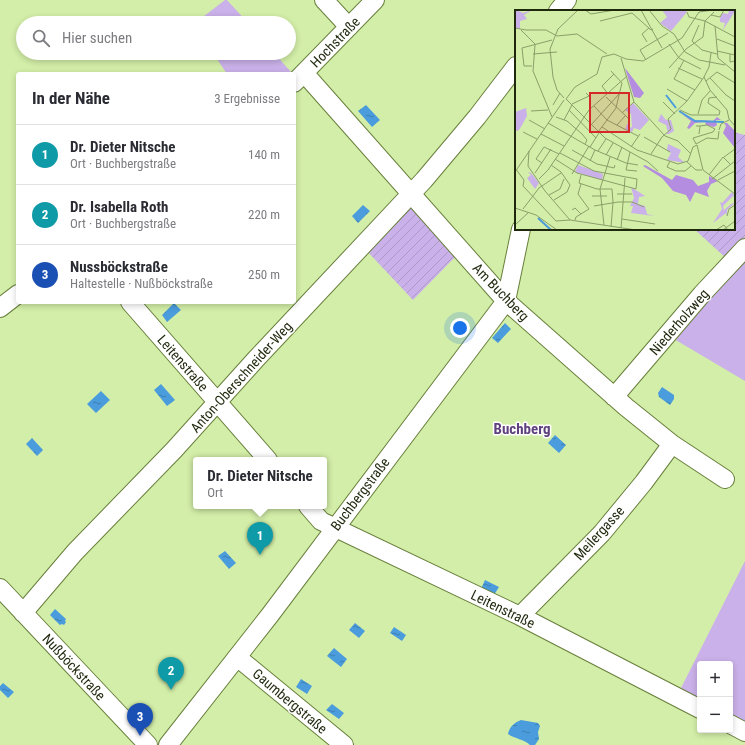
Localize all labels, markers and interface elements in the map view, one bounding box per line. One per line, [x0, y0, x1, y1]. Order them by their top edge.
inset map [515, 10, 735, 230]
street label: Hochstraße [307, 13, 363, 71]
search box [16, 16, 296, 60]
icon: search [30, 27, 52, 49]
text: Hier suchen [62, 29, 132, 47]
text: In der Nähe [32, 88, 110, 108]
text: 3 Ergebnisse [214, 91, 280, 106]
text: Dr. Dieter Nitsche [70, 138, 175, 156]
text: 1 [42, 147, 48, 162]
text: 140 m [248, 147, 280, 162]
text: Ort · Buchbergstraße [70, 156, 176, 171]
text: Dr. Isabella Roth [70, 198, 168, 216]
text: 2 [42, 207, 48, 222]
text: 220 m [248, 207, 280, 222]
text: Ort · Buchbergstraße [70, 216, 176, 231]
text: Nussböckstraße [70, 258, 168, 276]
street label: Am Buchberg [470, 260, 532, 324]
text: 3 [42, 267, 48, 282]
text: 250 m [248, 267, 280, 282]
text: Haltestelle · Nußböckstraße [70, 276, 213, 291]
street label: Niederholzweg [646, 286, 712, 358]
street label: Anton-Oberschneider-Weg [187, 318, 295, 436]
your location [450, 318, 470, 338]
street label: Leitenstraße [154, 332, 212, 395]
district label: Buchberg [493, 420, 551, 438]
street label: Buchbergstraße [327, 454, 393, 534]
popup [193, 457, 327, 509]
text: Dr. Dieter Nitsche [207, 467, 313, 485]
text: Ort [207, 485, 223, 500]
street label: Meilergasse [571, 502, 628, 563]
pin: 1 [247, 522, 273, 555]
street label: Leitenstraße [468, 587, 538, 632]
street label: Nußböckstraße [39, 631, 109, 704]
pin: 2 [158, 657, 184, 690]
map controls [697, 661, 733, 733]
button: + [697, 661, 733, 697]
street label: Gaumbergstraße [250, 665, 331, 737]
button: − [697, 697, 733, 733]
pin: 3 [127, 703, 153, 736]

